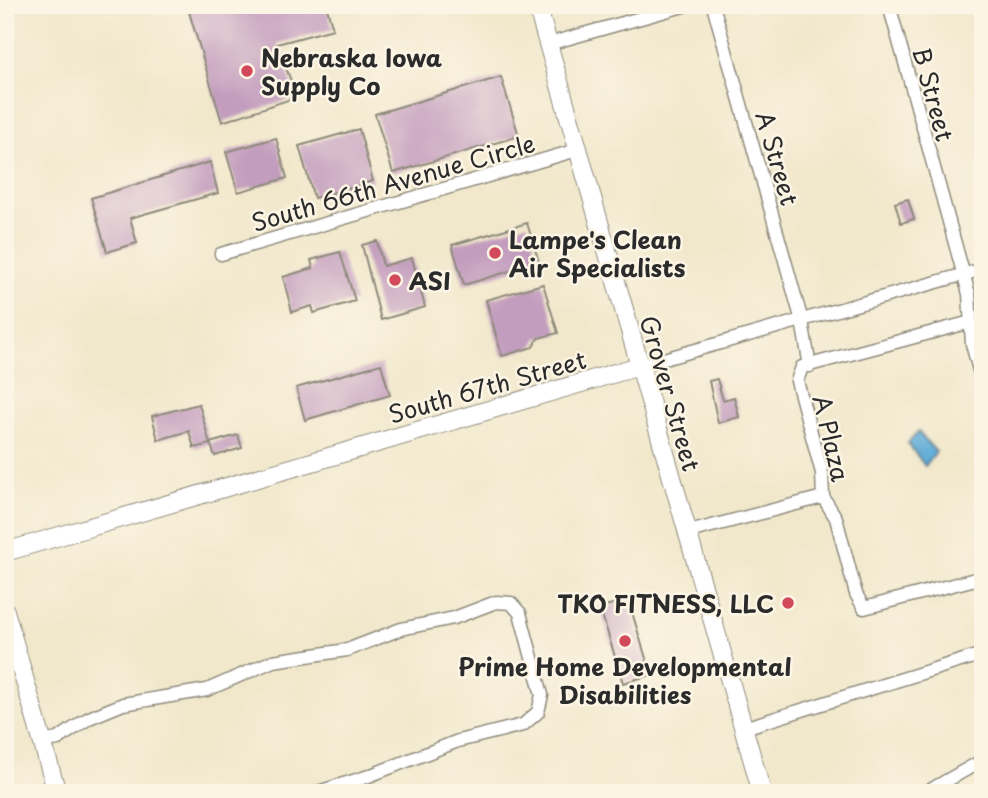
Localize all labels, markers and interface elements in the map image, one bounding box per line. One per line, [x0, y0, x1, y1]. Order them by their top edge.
place label: Nebraska Iowa Supply Co [261, 39, 443, 103]
street label: B Street [904, 43, 964, 145]
marker: Nebraska Iowa Supply Co [239, 63, 255, 79]
street label: A Street [747, 107, 809, 209]
street label: South 66th Avenue Circle [247, 124, 539, 240]
place label: Lampe's Clean Air Specialists [509, 221, 686, 285]
marker: Lampe's Clean Air Specialists [487, 245, 503, 261]
place label: ASI [409, 262, 451, 298]
marker: ASI [387, 272, 403, 288]
street label: Grover Street [632, 311, 710, 475]
street label: South 67th Street [384, 341, 590, 431]
street label: A Plaza [805, 391, 859, 485]
place label: TKO FITNESS, LLC [557, 585, 774, 621]
marker: TKO FITNESS, LLC [780, 595, 796, 611]
marker: Prime Home Developmental Disabilities [617, 633, 633, 649]
place label: Prime Home Developmental Disabilities [458, 648, 792, 712]

